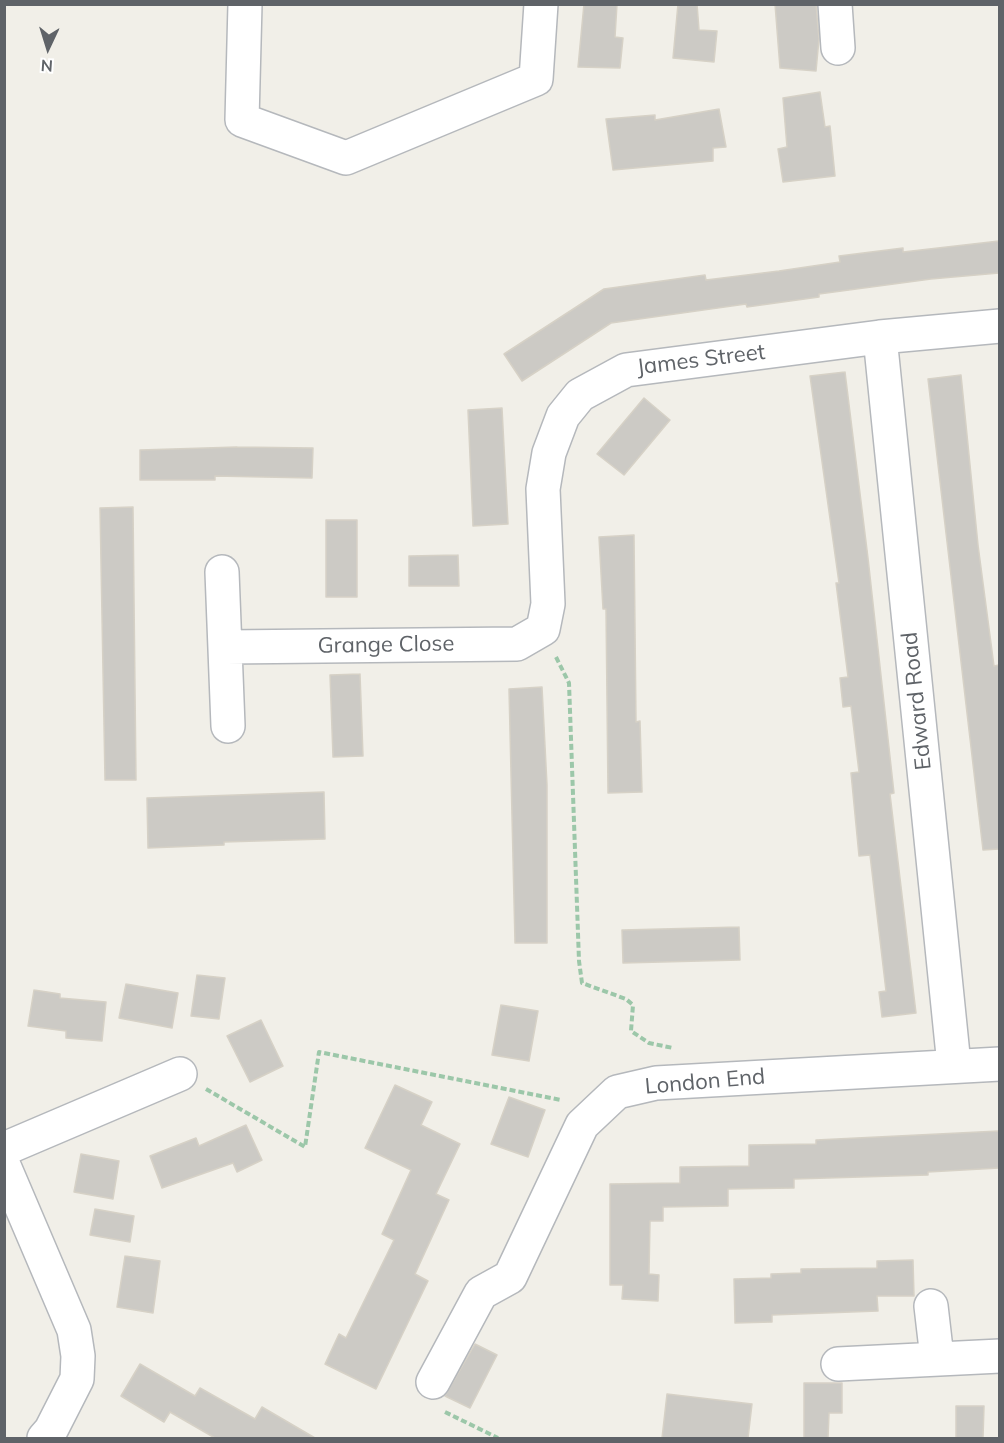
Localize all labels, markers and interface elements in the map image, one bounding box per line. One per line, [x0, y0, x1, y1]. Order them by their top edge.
north arrow [18, 18, 78, 78]
text: N [40, 56, 53, 76]
street label: James Street [635, 339, 767, 381]
street label: Grange Close [317, 631, 455, 659]
street label: Edward Road [897, 631, 937, 771]
street label: London End [644, 1064, 766, 1100]

